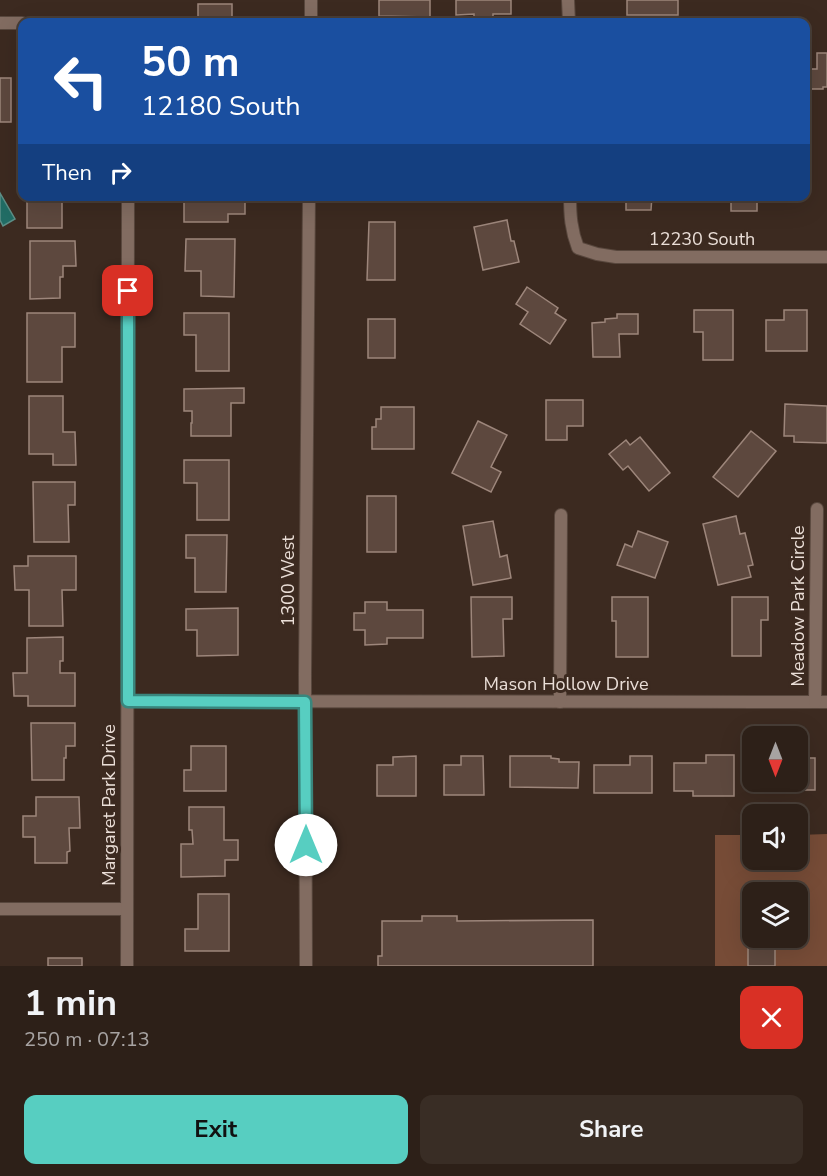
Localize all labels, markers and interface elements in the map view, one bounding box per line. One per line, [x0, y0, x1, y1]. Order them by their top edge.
text: 50 m [141, 34, 240, 91]
icon: left [42, 42, 120, 120]
text: 12180 South [141, 88, 301, 125]
icon: right [104, 156, 137, 189]
text: Then [42, 158, 92, 188]
street label: 12230 South [649, 227, 755, 251]
pin [102, 265, 153, 316]
icon: arrive [111, 274, 144, 307]
street label: Meadow Park Circle [786, 526, 810, 686]
street label: 1300 West [276, 535, 300, 627]
street label: Mason Hollow Drive [483, 672, 649, 696]
street label: Margaret Park Drive [97, 724, 121, 886]
north arrow [742, 726, 808, 792]
map controls [742, 726, 808, 948]
button: sound [742, 804, 808, 870]
position arrow [274, 813, 338, 877]
button: layers [742, 882, 808, 948]
text: 1 min [24, 979, 117, 1028]
button: close [740, 986, 803, 1049]
text: 250 m · 07:13 [24, 1026, 150, 1053]
button: Exit [24, 1095, 408, 1164]
button: Share [420, 1095, 803, 1164]

